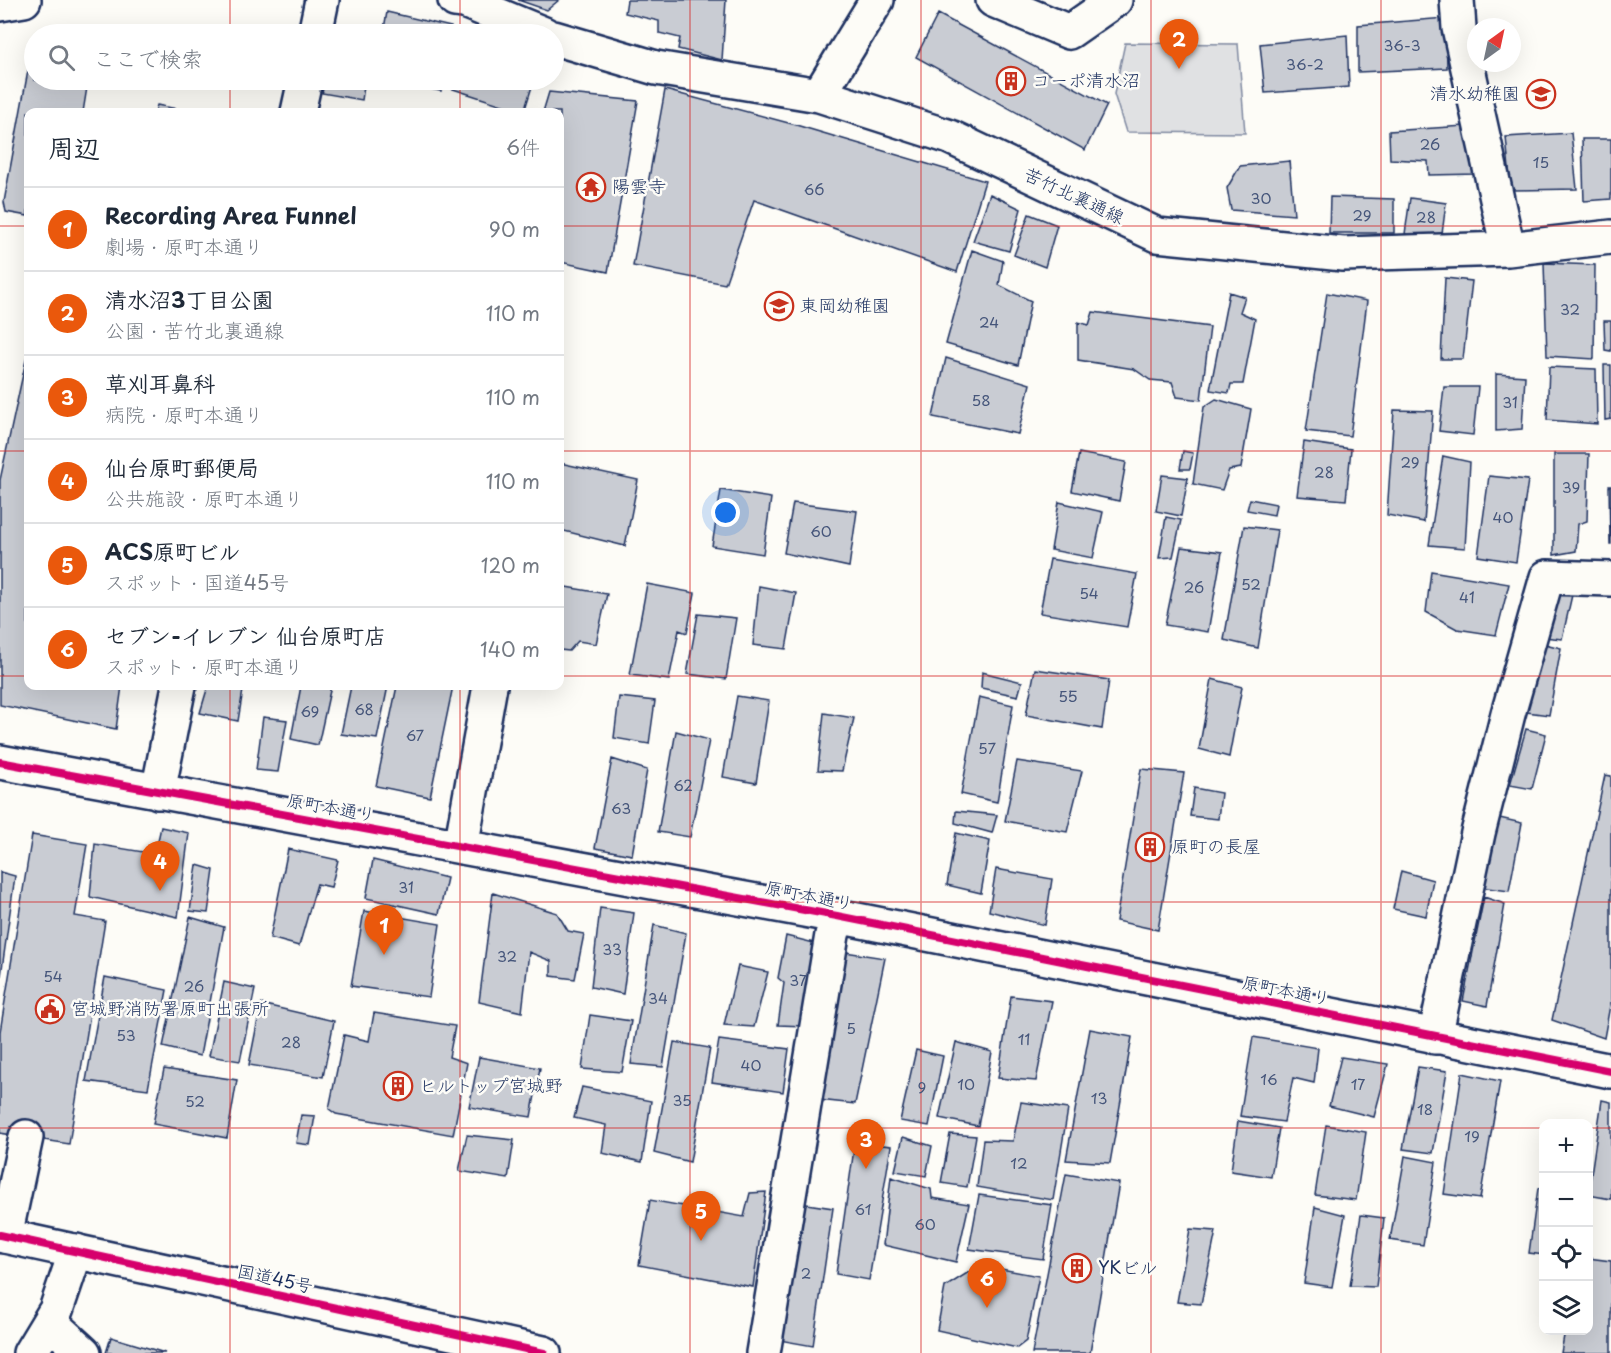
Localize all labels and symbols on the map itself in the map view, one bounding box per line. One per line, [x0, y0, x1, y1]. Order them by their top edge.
north arrow [1467, 18, 1521, 72]
pin: 2 [1160, 20, 1198, 69]
house number: 36-3 [1383, 33, 1421, 56]
house number: 36-2 [1286, 52, 1324, 75]
building icon: コーポ清水沼 [995, 65, 1027, 97]
place label: コーポ清水沼 [1032, 66, 1140, 93]
school or university icon: 清水幼稚園 [1525, 78, 1557, 110]
place label: 清水幼稚園 [1430, 79, 1520, 106]
house number: 26 [1420, 132, 1440, 155]
house number: 15 [1533, 150, 1549, 173]
street label: 苦竹北裏通線 [1020, 160, 1129, 230]
temple icon: 陽雲寺 [575, 171, 607, 203]
place label: 陽雲寺 [612, 172, 666, 199]
house number: 66 [804, 177, 824, 200]
house number: 30 [1251, 186, 1271, 209]
house number: 29 [1352, 203, 1372, 226]
house number: 28 [1416, 205, 1436, 228]
school or university icon: 東岡幼稚園 [763, 290, 795, 322]
place label: 東岡幼稚園 [800, 291, 890, 318]
house number: 32 [1560, 297, 1580, 320]
house number: 24 [979, 310, 999, 333]
house number: 58 [971, 388, 991, 411]
house number: 31 [1502, 390, 1518, 413]
house number: 29 [1400, 450, 1420, 473]
house number: 28 [1314, 460, 1334, 483]
house number: 39 [1562, 475, 1580, 498]
your location [711, 498, 740, 527]
house number: 40 [1493, 505, 1513, 528]
house number: 60 [810, 519, 832, 542]
house number: 52 [1241, 572, 1261, 595]
house number: 26 [1184, 575, 1204, 598]
house number: 54 [1079, 581, 1099, 604]
house number: 41 [1459, 585, 1475, 608]
house number: 55 [1058, 684, 1078, 707]
house number: 68 [354, 697, 374, 720]
house number: 69 [301, 699, 319, 722]
house number: 67 [406, 723, 425, 746]
house number: 57 [978, 736, 996, 759]
house number: 62 [673, 773, 693, 796]
street label: 原町本通り [285, 785, 378, 828]
house number: 63 [611, 796, 631, 819]
building icon: 原町の長屋 [1134, 831, 1166, 863]
place label: 原町の長屋 [1171, 832, 1261, 859]
pin: 4 [140, 842, 180, 891]
street label: 原町本通り [763, 873, 856, 916]
house number: 31 [398, 875, 414, 898]
pin: 1 [364, 906, 404, 955]
house number: 33 [602, 937, 622, 960]
house number: 32 [497, 944, 517, 967]
house number: 54 [43, 964, 63, 987]
house number: 37 [789, 968, 807, 991]
street label: 原町本通り [1240, 968, 1333, 1011]
house number: 26 [184, 974, 204, 997]
house number: 34 [648, 986, 668, 1009]
public building icon: 宮城野消防署原町出張所 [34, 993, 66, 1025]
place label: 宮城野消防署原町出張所 [71, 994, 269, 1021]
house number: 5 [846, 1016, 856, 1039]
house number: 53 [116, 1023, 136, 1046]
house number: 11 [1018, 1027, 1030, 1050]
house number: 28 [281, 1030, 301, 1053]
house number: 40 [741, 1053, 761, 1076]
house number: 16 [1260, 1067, 1278, 1090]
building icon: ヒルトップ宮城野 [382, 1070, 414, 1102]
place label: ヒルトップ宮城野 [419, 1071, 563, 1098]
house number: 10 [957, 1072, 975, 1095]
house number: 17 [1351, 1072, 1365, 1095]
house number: 9 [918, 1075, 926, 1098]
house number: 13 [1091, 1086, 1107, 1109]
house number: 35 [672, 1088, 692, 1111]
house number: 52 [185, 1089, 205, 1112]
house number: 18 [1417, 1097, 1433, 1120]
pin: 3 [846, 1120, 886, 1169]
house number: 19 [1464, 1124, 1480, 1147]
house number: 12 [1010, 1151, 1028, 1174]
pin: 5 [682, 1192, 720, 1241]
house number: 61 [855, 1197, 871, 1220]
house number: 60 [914, 1212, 936, 1235]
building icon: YKビル [1061, 1252, 1093, 1284]
place label: YKビル [1098, 1253, 1157, 1280]
street label: 国道45号 [235, 1256, 316, 1299]
pin: 6 [968, 1258, 1006, 1308]
house number: 2 [801, 1261, 811, 1284]

